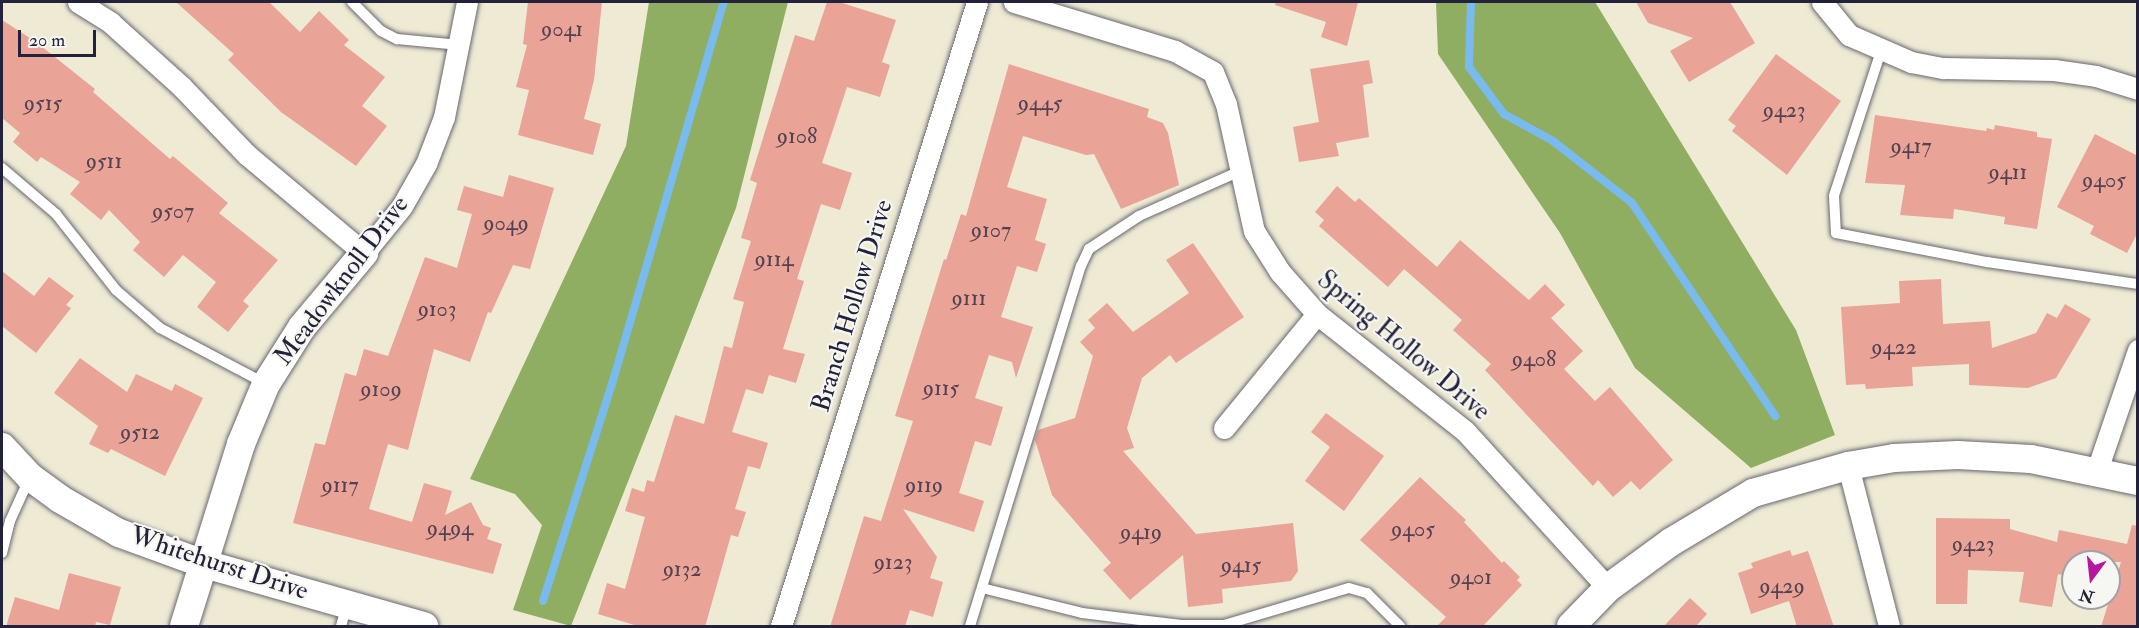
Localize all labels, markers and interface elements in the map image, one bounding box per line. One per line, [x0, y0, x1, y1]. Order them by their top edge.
house number: 9041 [541, 17, 583, 43]
scale bar [21, 18, 99, 56]
text: 20 m [29, 29, 65, 52]
house number: 9515 [24, 91, 62, 117]
house number: 9445 [1018, 91, 1062, 117]
house number: 9423 [1763, 98, 1805, 124]
house number: 9108 [777, 124, 817, 150]
house number: 9417 [1890, 134, 1932, 160]
house number: 9511 [86, 149, 122, 175]
house number: 9411 [1989, 160, 2027, 186]
house number: 9405 [2082, 168, 2126, 194]
street label: Meadowknoll Drive [268, 190, 416, 372]
street label: Branch Hollow Drive [806, 196, 900, 416]
house number: 9507 [152, 199, 194, 225]
house number: 9049 [483, 211, 529, 237]
house number: 9107 [971, 218, 1011, 244]
house number: 9114 [755, 247, 793, 273]
street label: Spring Hollow Drive [1310, 265, 1496, 427]
house number: 9111 [952, 286, 986, 312]
house number: 9103 [418, 297, 456, 323]
house number: 9422 [1871, 335, 1917, 361]
house number: 9408 [1512, 347, 1556, 373]
house number: 9115 [923, 376, 959, 402]
house number: 9109 [360, 377, 402, 403]
house number: 9512 [120, 420, 160, 446]
house number: 9117 [322, 473, 358, 499]
house number: 9119 [905, 473, 943, 499]
house number: 9494 [427, 516, 473, 542]
house number: 9405 [1391, 517, 1435, 543]
house number: 9419 [1120, 520, 1162, 546]
street label: Whitehurst Drive [126, 521, 312, 607]
house number: 9423 [1952, 532, 1994, 558]
house number: 9123 [874, 550, 912, 576]
north arrow [2061, 550, 2121, 610]
house number: 9415 [1221, 553, 1261, 579]
house number: 9132 [663, 557, 701, 583]
house number: 9401 [1450, 565, 1492, 591]
house number: 9429 [1759, 574, 1805, 600]
text: N [2077, 584, 2096, 607]

